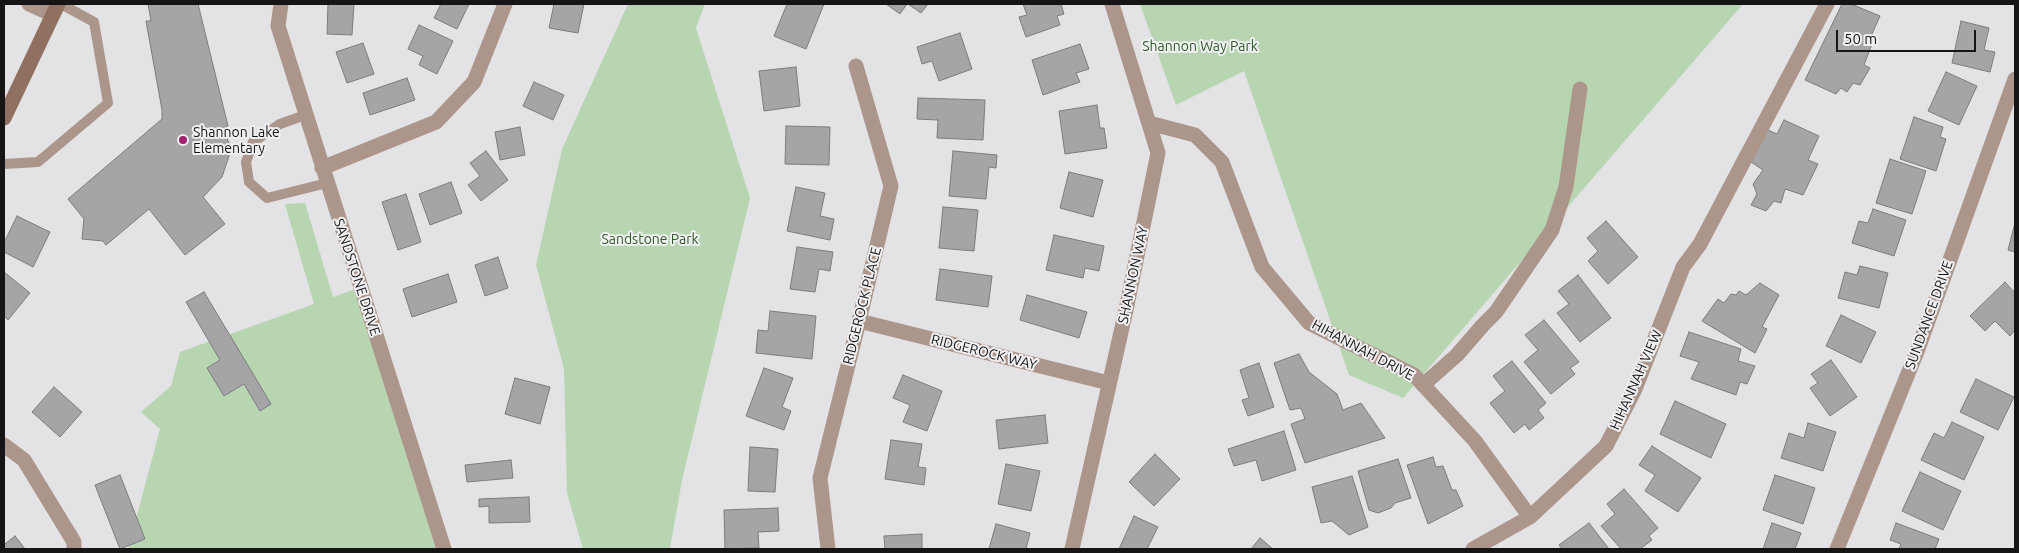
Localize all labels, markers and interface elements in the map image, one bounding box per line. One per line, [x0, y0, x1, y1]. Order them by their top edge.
scale bar [1839, 20, 1979, 52]
text: 50 m [1844, 30, 1877, 47]
park label: Shannon Way Park [1142, 38, 1258, 54]
place label: Shannon Lake Elementary [193, 124, 280, 156]
marker: Shannon Lake Elementary [177, 134, 189, 146]
street label: SANDSTONE DRIVE [330, 216, 384, 338]
street label: SHANNON WAY [1114, 225, 1152, 325]
park label: Sandstone Park [601, 231, 699, 247]
street label: RIDGEROCK PLACE [839, 246, 885, 366]
street label: SUNDANCE DRIVE [1902, 258, 1956, 372]
street label: HIHANNAH DRIVE [1309, 316, 1417, 384]
street label: HIHANNAH VIEW [1606, 327, 1666, 433]
street label: RIDGEROCK WAY [929, 331, 1039, 373]

